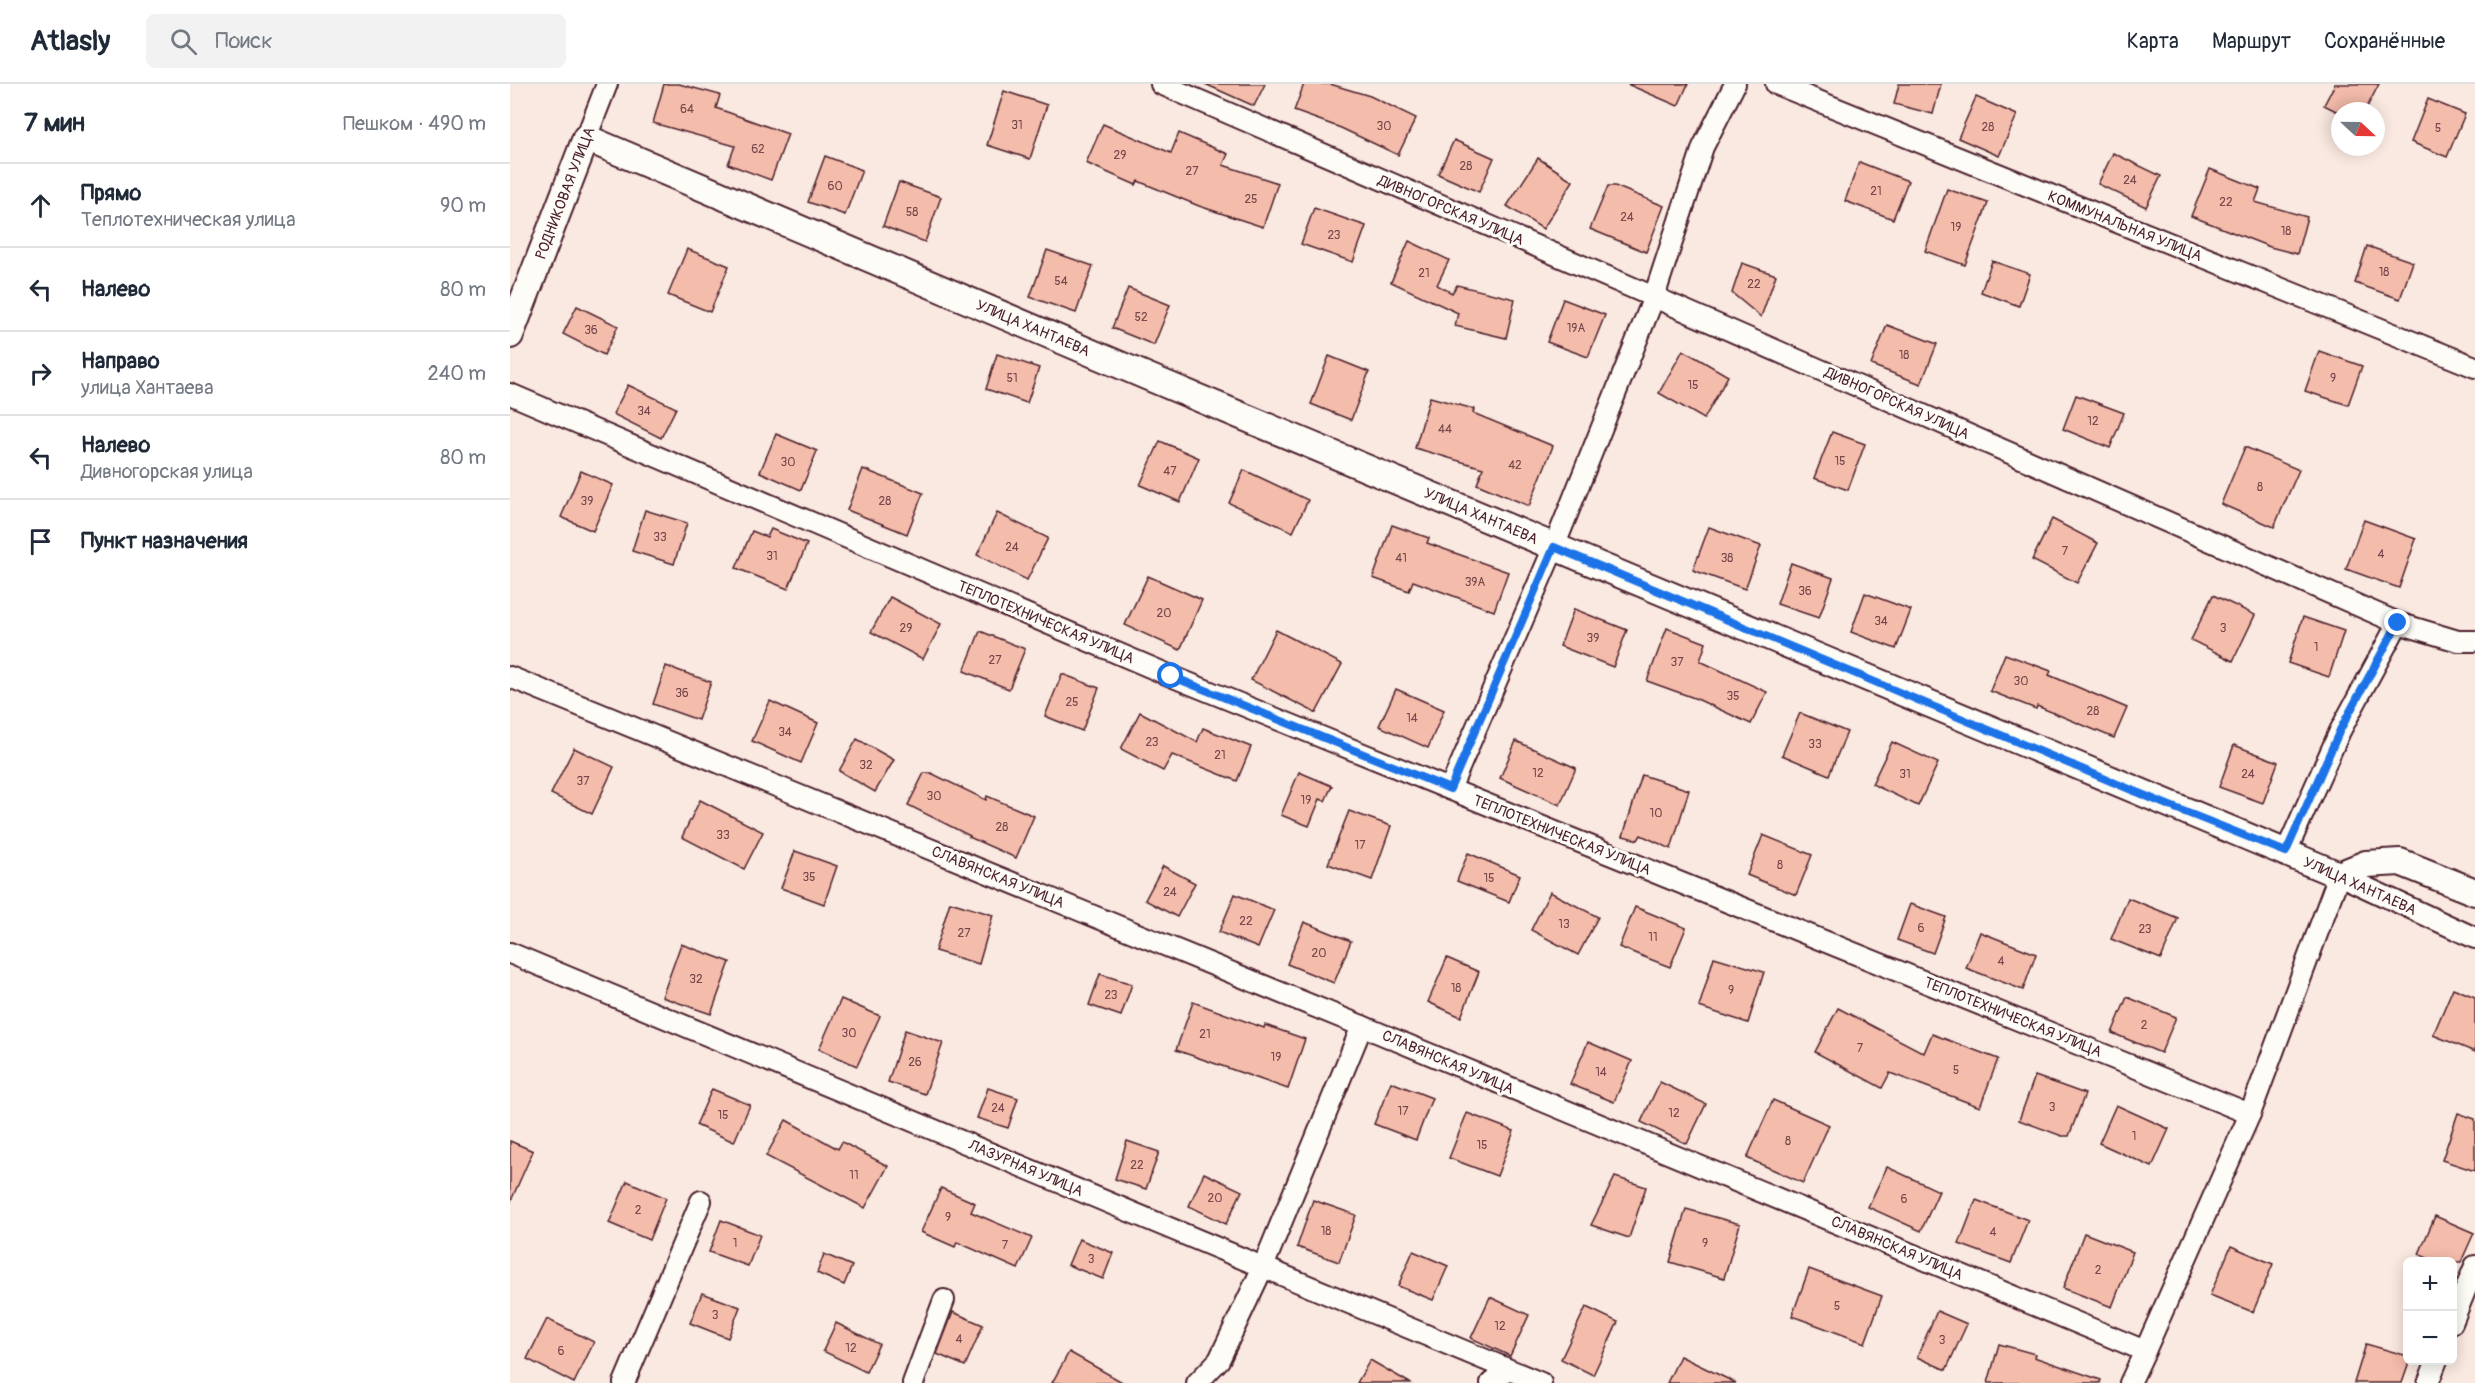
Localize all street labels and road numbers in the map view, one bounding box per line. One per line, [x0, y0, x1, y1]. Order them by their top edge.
street label: РОДНИКОВАЯ УЛИЦА [531, 124, 600, 262]
street label: ДИВНОГОРСКАЯ УЛИЦА [1374, 171, 1527, 250]
street label: КОММУНАЛЬНАЯ УЛИЦА [2045, 187, 2205, 266]
street label: УЛИЦА ХАНТАЕВА [973, 296, 1093, 361]
street label: ДИВНОГОРСКАЯ УЛИЦА [1820, 363, 1972, 444]
street label: УЛИЦА ХАНТАЕВА [1421, 484, 1541, 549]
street label: ТЕПЛОТЕХНИЧЕСКАЯ УЛИЦА [955, 577, 1137, 668]
street label: ТЕПЛОТЕХНИЧЕСКАЯ УЛИЦА [1470, 791, 1654, 880]
street label: СЛАВЯНСКАЯ УЛИЦА [929, 842, 1067, 913]
street label: УЛИЦА ХАНТАЕВА [2300, 853, 2420, 920]
street label: ТЕПЛОТЕХНИЧЕСКАЯ УЛИЦА [1921, 973, 2105, 1062]
street label: СЛАВЯНСКАЯ УЛИЦА [1379, 1026, 1517, 1099]
street label: ЛАЗУРНАЯ УЛИЦА [965, 1135, 1086, 1201]
street label: СЛАВЯНСКАЯ УЛИЦА [1828, 1212, 1966, 1285]

